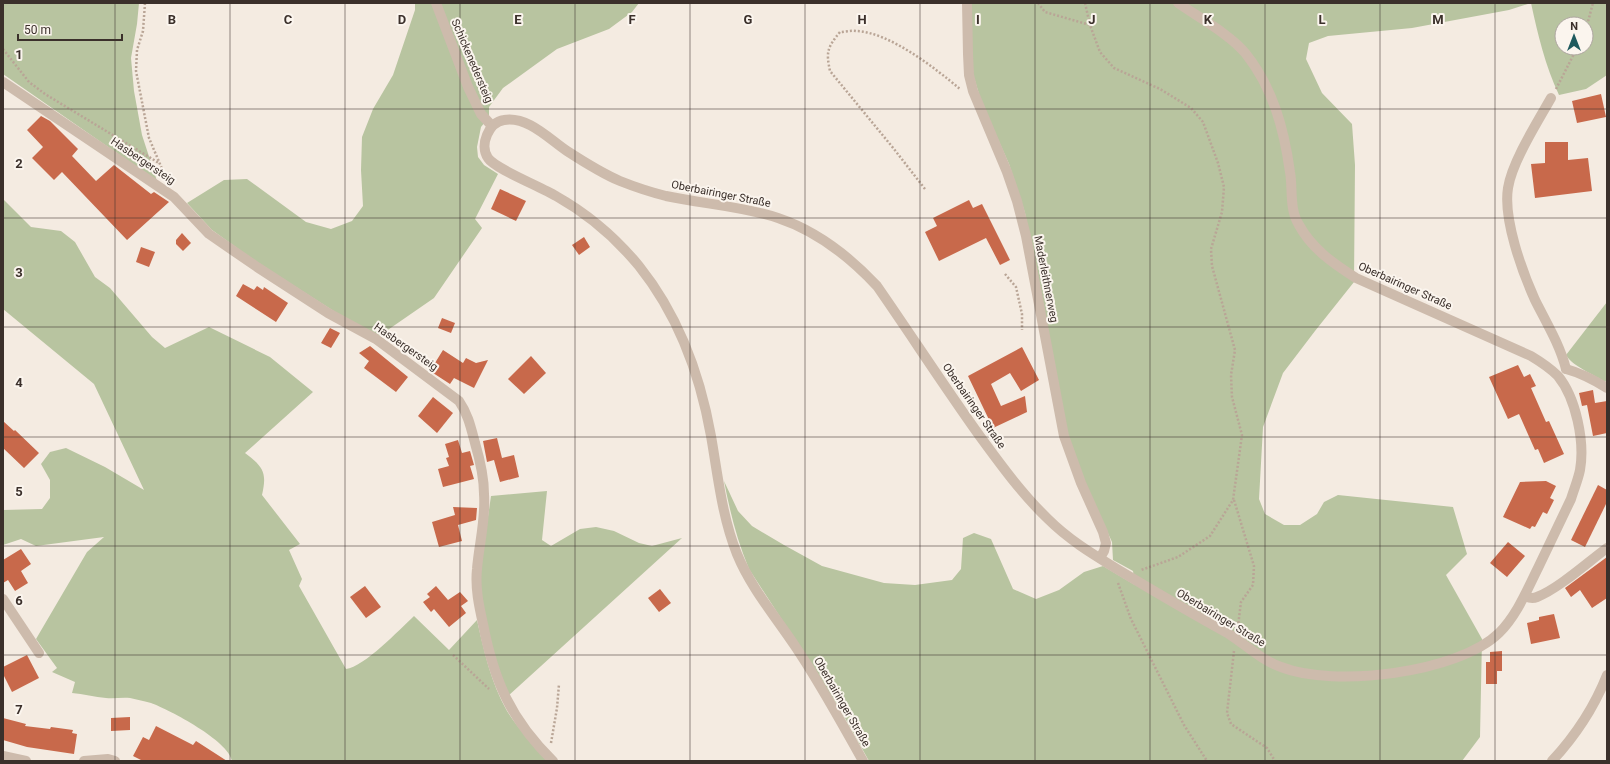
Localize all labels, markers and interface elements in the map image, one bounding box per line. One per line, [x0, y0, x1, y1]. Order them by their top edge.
text: B [168, 12, 176, 27]
text: C [284, 12, 293, 27]
text: D [398, 12, 406, 27]
text: E [514, 12, 522, 27]
text: F [628, 12, 636, 27]
text: G [744, 12, 753, 27]
text: H [857, 12, 867, 27]
text: I [976, 12, 980, 27]
text: J [1088, 12, 1096, 27]
text: K [1204, 12, 1213, 27]
text: L [1318, 12, 1326, 27]
text: M [1432, 12, 1444, 27]
scale bar [18, 16, 122, 42]
north arrow [1554, 16, 1594, 56]
street label: Schickenedersteig [448, 17, 496, 105]
text: N [1570, 20, 1578, 33]
text: 50 m [24, 23, 51, 37]
text: 1 [15, 47, 23, 62]
street label: Hasbergersteig [108, 135, 178, 187]
text: 2 [15, 156, 23, 171]
street label: Oberbairinger Straße [670, 178, 772, 210]
street label: Maderleithnerweg [1031, 234, 1061, 324]
street label: Oberbairinger Straße [1356, 260, 1454, 313]
text: 3 [15, 265, 23, 280]
street label: Hasbergersteig [372, 320, 440, 374]
street label: Oberbairinger Straße [940, 361, 1008, 451]
text: 4 [15, 375, 23, 390]
text: 5 [15, 484, 23, 499]
street label: Oberbairinger Straße [1174, 586, 1268, 650]
text: 6 [15, 593, 23, 608]
street label: Oberbairinger Straße [811, 655, 873, 749]
text: 7 [15, 702, 23, 717]

